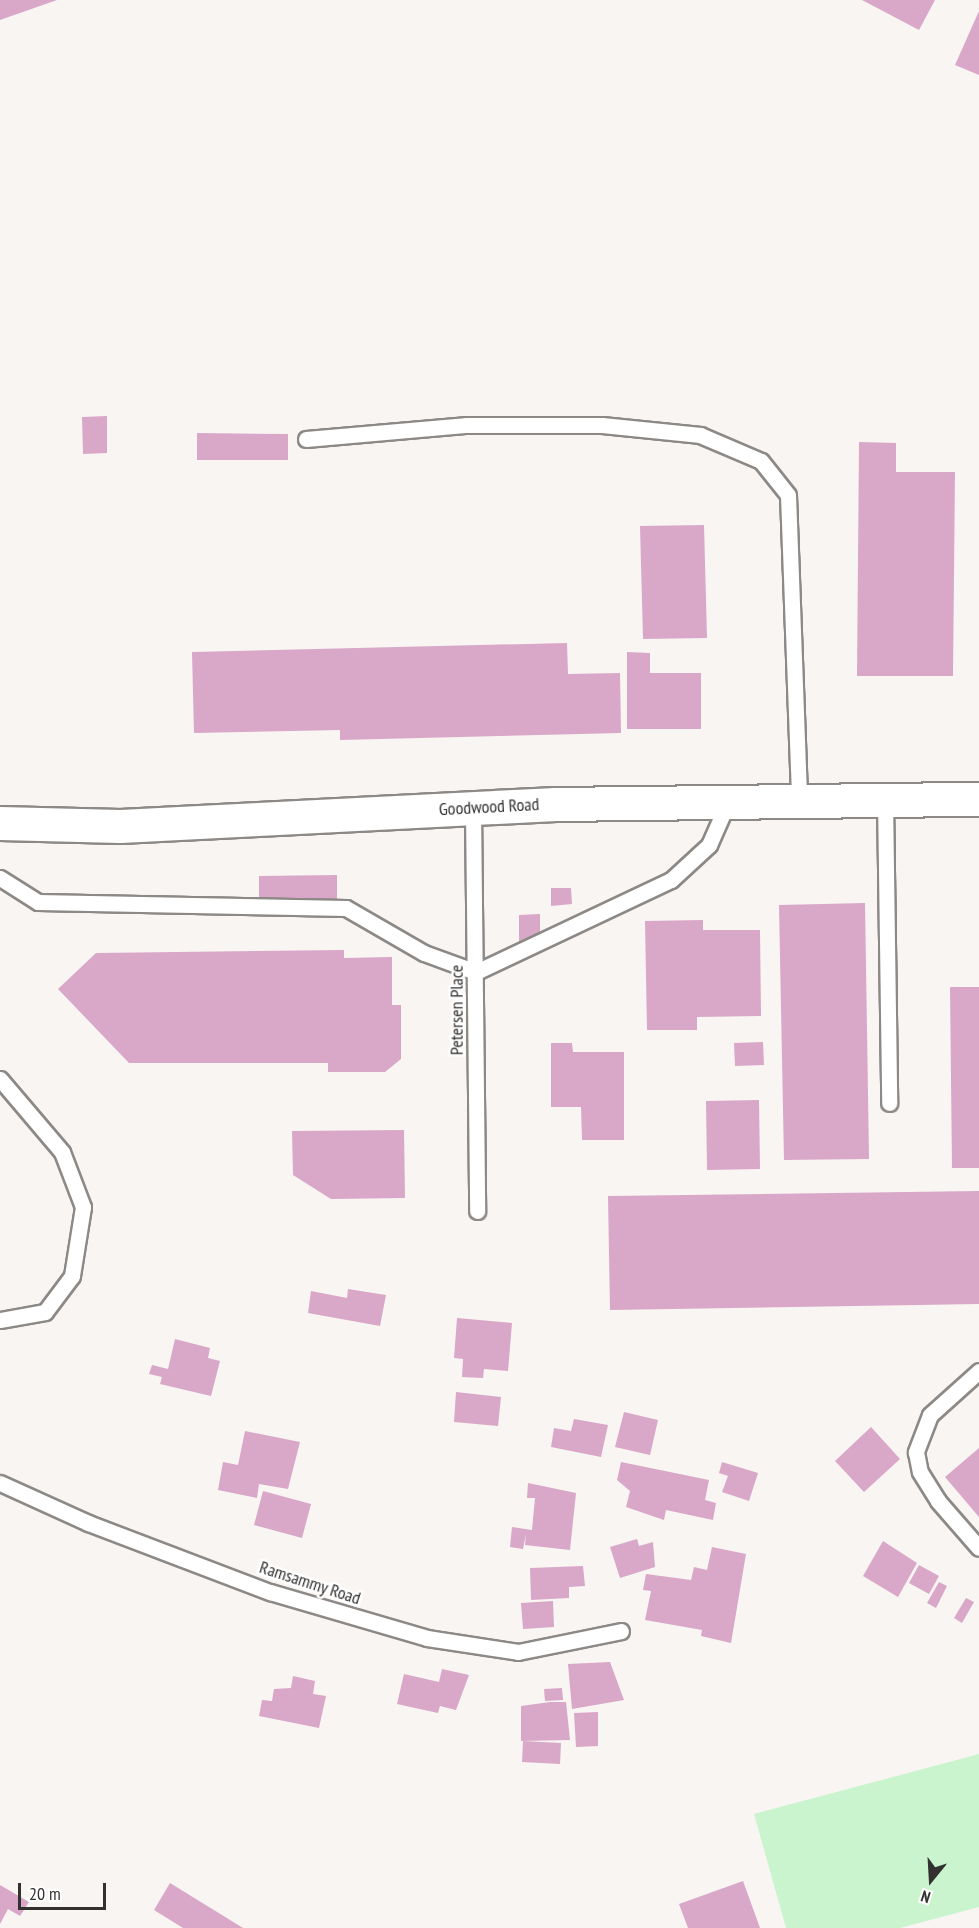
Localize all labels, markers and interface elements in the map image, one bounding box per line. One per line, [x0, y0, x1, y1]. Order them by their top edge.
street label: Goodwood Road [438, 794, 540, 820]
street label: Petersen Place [446, 965, 468, 1055]
street label: Ramsammy Road [256, 1556, 364, 1610]
north arrow [901, 1850, 961, 1910]
scale bar [21, 1871, 110, 1909]
text: 20 m [29, 1882, 61, 1905]
text: N [918, 1886, 933, 1908]

